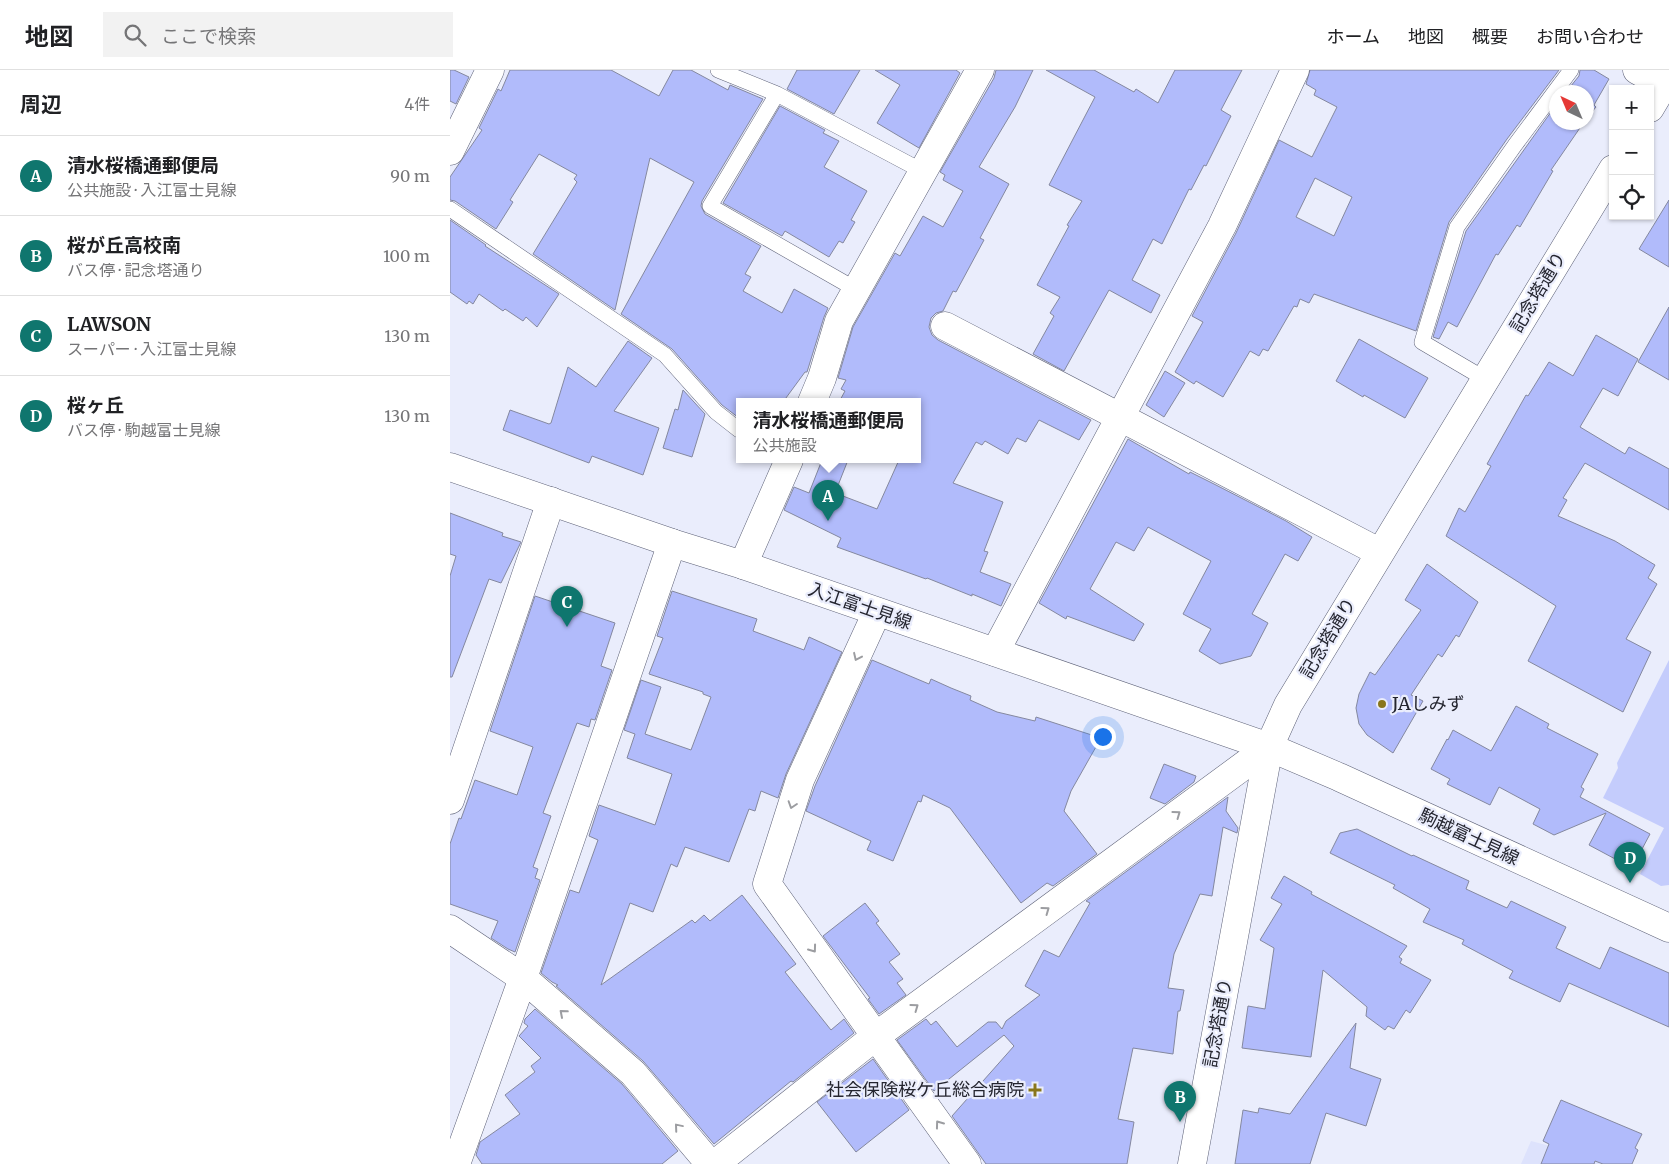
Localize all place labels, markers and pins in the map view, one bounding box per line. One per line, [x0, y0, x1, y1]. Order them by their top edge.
pin: A [812, 480, 844, 521]
pin: C [551, 586, 583, 627]
place label: JAしみず [1391, 692, 1465, 715]
marker: JAしみず [1376, 698, 1388, 710]
pin: D [1614, 842, 1646, 883]
place label: 社会保険桜ケ丘総合病院 [826, 1078, 1024, 1101]
pin: B [1164, 1081, 1196, 1122]
marker: 社会保険桜ケ丘総合病院 [1028, 1083, 1042, 1097]

